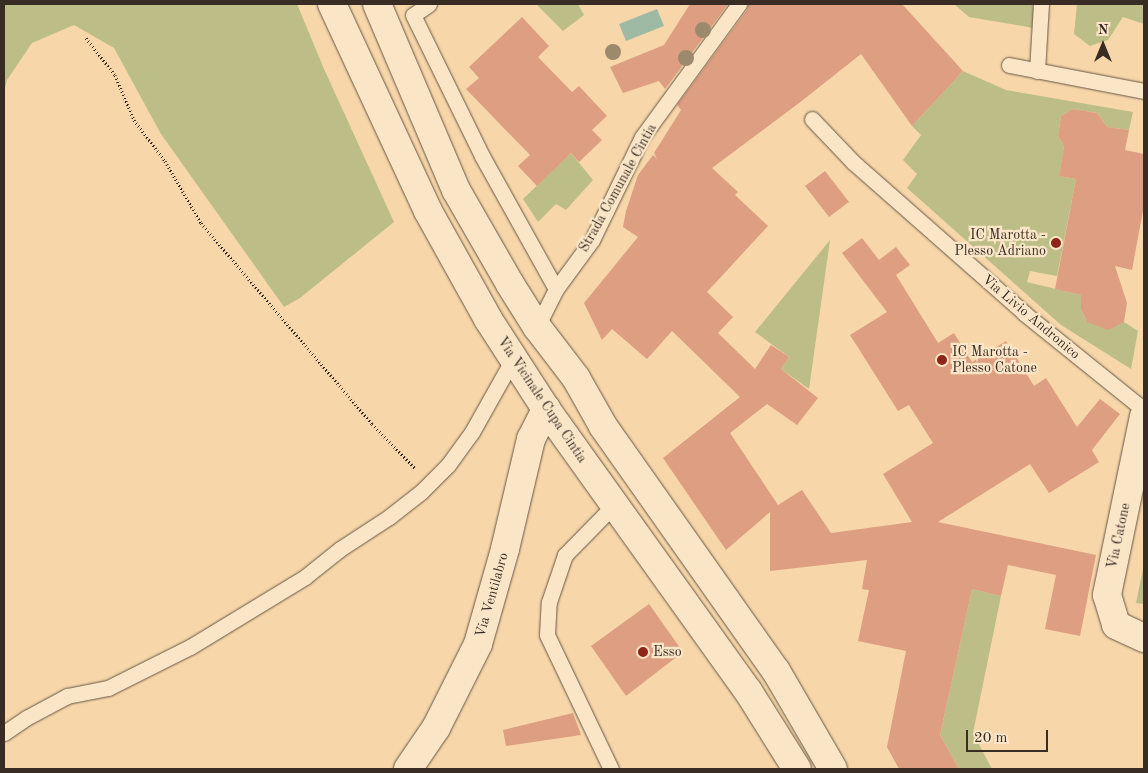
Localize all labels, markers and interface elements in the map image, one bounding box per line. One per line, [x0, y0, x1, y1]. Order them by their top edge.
north arrow [1078, 20, 1128, 70]
text: N [1098, 23, 1108, 37]
street label: Strada Comunale Cintia [576, 121, 660, 255]
place label: IC Marotta - Plesso Adriano [954, 227, 1046, 260]
marker: IC Marotta - Plesso Adriano [1050, 237, 1062, 249]
street label: Via Livio Andronico [979, 271, 1083, 363]
street label: Via Vicinale Cupa Cintia [494, 334, 590, 466]
place label: IC Marotta - Plesso Catone [952, 344, 1037, 377]
marker: IC Marotta - Plesso Catone [936, 354, 948, 366]
street label: Via Catone [1104, 502, 1134, 570]
street label: Via Ventilabro [472, 551, 512, 639]
place label: Esso [653, 644, 682, 660]
marker: Esso [637, 646, 649, 658]
scale bar [968, 720, 1050, 752]
text: 20 m [974, 731, 1008, 746]

